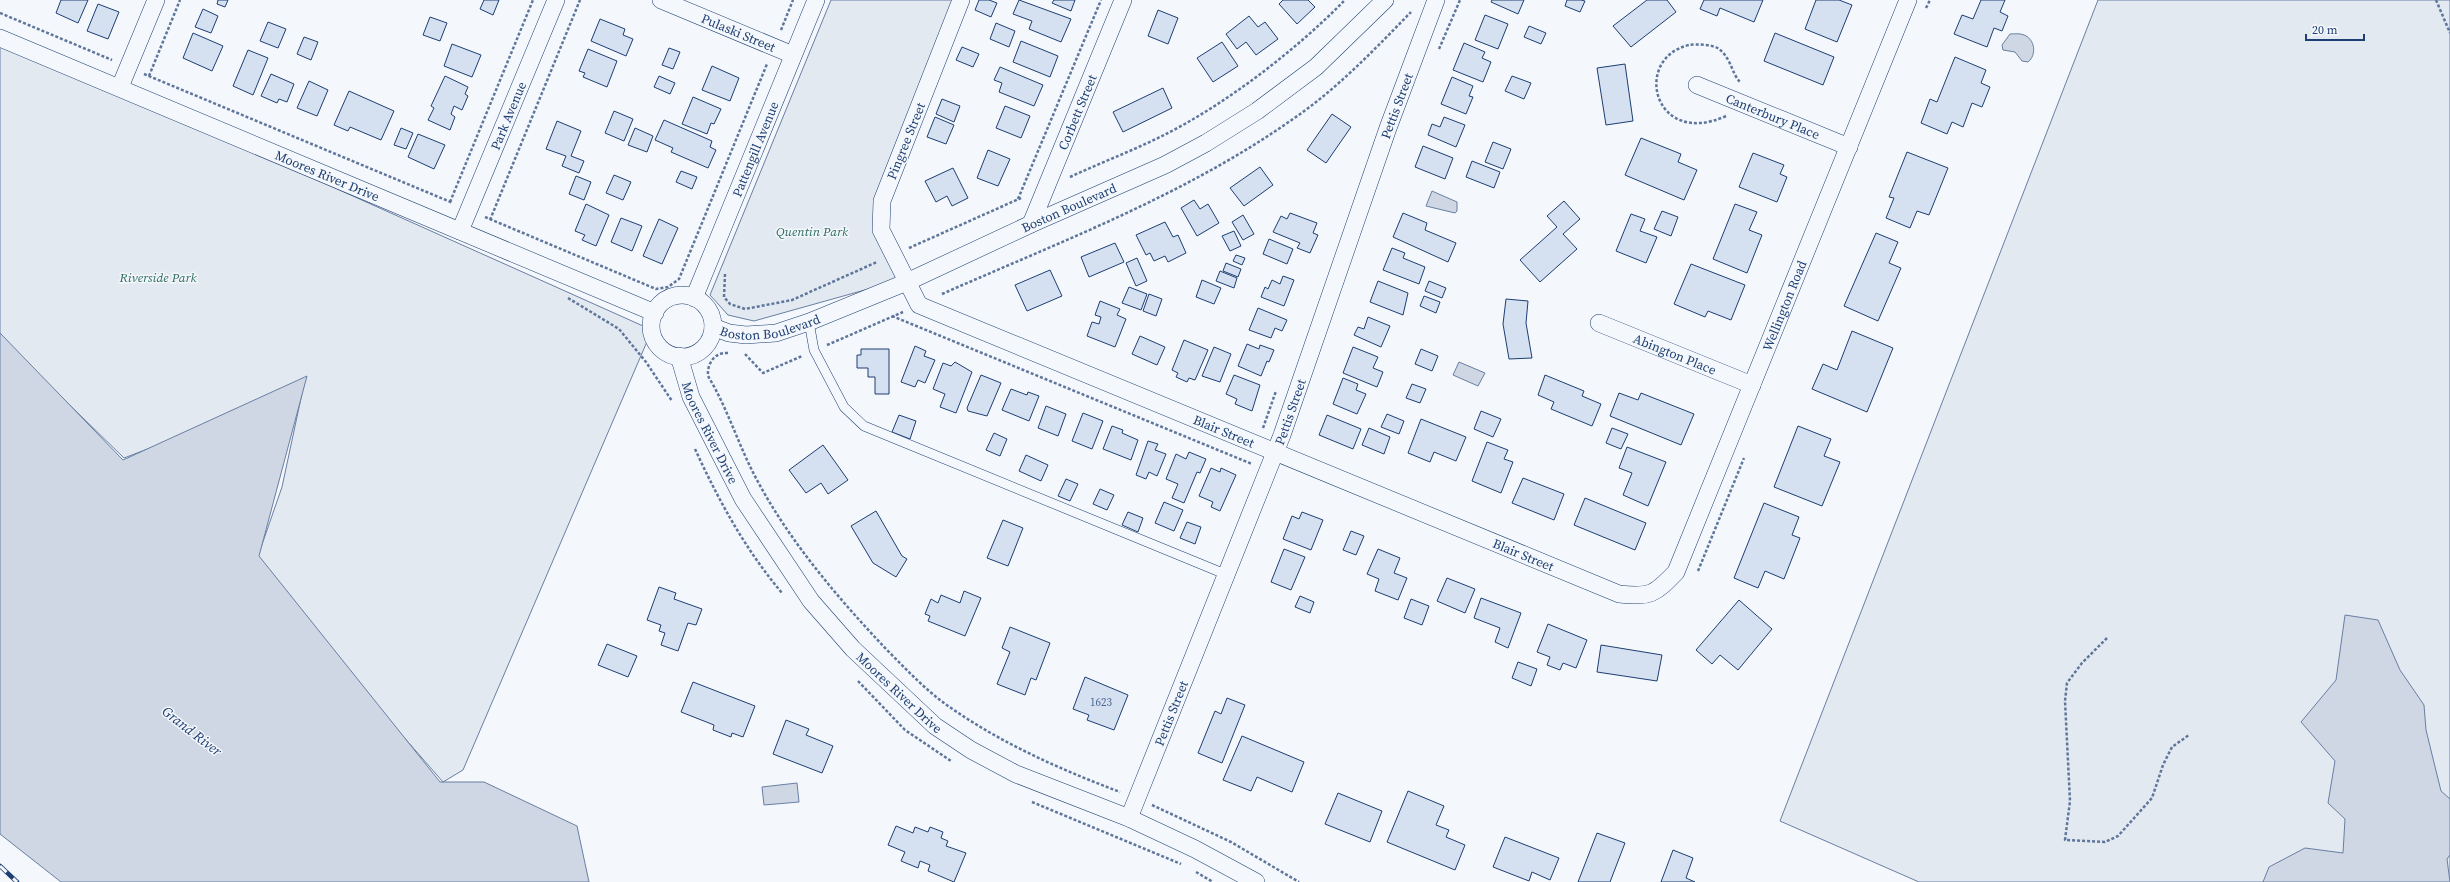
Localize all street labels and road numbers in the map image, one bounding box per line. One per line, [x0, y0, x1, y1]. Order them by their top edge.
street label: Pulaski Street [699, 9, 779, 56]
street label: Pettis Street [1376, 70, 1417, 141]
street label: Corbett Street [1054, 71, 1100, 152]
street label: Park Avenue [486, 79, 530, 152]
street label: Canterbury Place [1723, 89, 1823, 143]
street label: Pattengill Avenue [728, 98, 782, 199]
street label: Pingree Street [883, 99, 929, 182]
street label: Moores River Drive [273, 146, 382, 205]
street label: Boston Boulevard [1018, 179, 1119, 236]
street label: Wellington Road [1758, 257, 1810, 353]
street label: Boston Boulevard [717, 310, 823, 344]
street label: Abington Place [1631, 329, 1719, 378]
street label: Pettis Street [1270, 376, 1310, 447]
street label: Moores River Drive [679, 380, 742, 487]
street label: Blair Street [1191, 411, 1258, 451]
street label: Blair Street [1490, 534, 1557, 575]
street label: Moores River Drive [853, 648, 946, 737]
street label: Pettis Street [1150, 677, 1192, 748]

